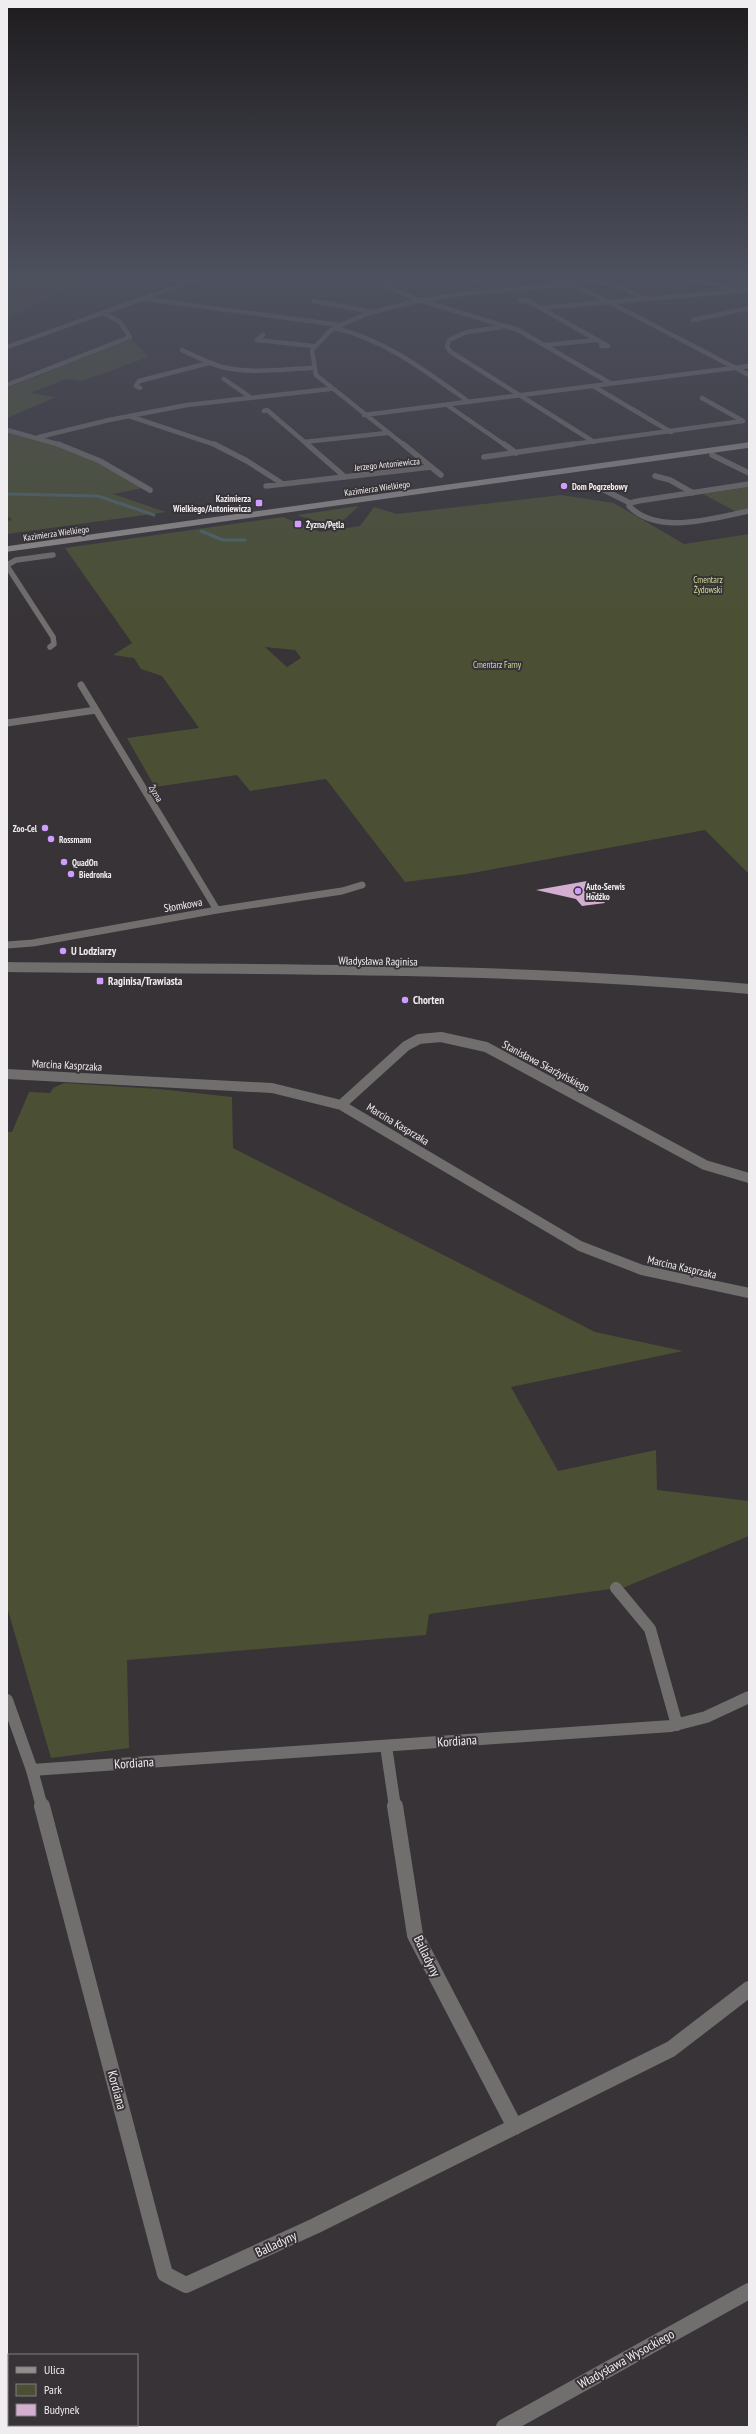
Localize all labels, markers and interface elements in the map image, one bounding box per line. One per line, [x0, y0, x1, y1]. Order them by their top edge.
street label: Jerzego Antoniewicza [353, 455, 421, 473]
street label: Kazimierza Wielkiego [343, 478, 411, 498]
marker: Dom Pogrzebowy [559, 481, 569, 491]
place label: Dom Pogrzebowy [572, 481, 628, 492]
place label: Kazimierza Wielkiego/Antoniewicza [172, 493, 251, 514]
marker: Kazimierza Wielkiego/Antoniewicza [254, 498, 264, 508]
marker: Żyzna/Pętla [293, 519, 303, 529]
place label: Żyzna/Pętla [306, 519, 345, 530]
street label: Kazimierza Wielkiego [22, 523, 90, 543]
park label: Cmentarz Żydowski [693, 574, 723, 595]
park label: Cmentarz Farny [473, 659, 522, 670]
street label: Żyzna [147, 782, 166, 804]
place label: Zoo-Cel [13, 823, 38, 834]
marker: Zoo-Cel [40, 823, 50, 833]
marker: Rossmann [46, 834, 56, 844]
place label: Rossmann [59, 834, 91, 845]
marker: QuadOn [59, 857, 69, 867]
place label: QuadOn [72, 857, 98, 868]
marker: Biedronka [66, 869, 76, 879]
place label: Biedronka [79, 869, 112, 880]
place label: Auto-Serwis Hodźko [585, 881, 625, 902]
marker: Auto-Serwis Hodźko [573, 886, 583, 896]
street label: Słomkowa [163, 895, 203, 915]
place label: U Lodziarzy [71, 944, 117, 958]
marker: U Lodziarzy [58, 946, 68, 956]
street label: Władysława Raginisa [338, 953, 418, 969]
place label: Raginisa/Trawiasta [108, 974, 183, 988]
marker: Raginisa/Trawiasta [95, 976, 105, 986]
place label: Chorten [413, 993, 444, 1007]
marker: Chorten [400, 995, 410, 1005]
street label: Stanisława Skarżyńskiego [500, 1037, 592, 1095]
street label: Marcina Kasprzaka [31, 1056, 103, 1074]
street label: Marcina Kasprzaka [364, 1100, 432, 1148]
street label: Marcina Kasprzaka [646, 1252, 718, 1282]
street label: Kordiana [437, 1731, 477, 1751]
street label: Kordiana [114, 1753, 154, 1773]
street label: Balladyny [410, 1933, 444, 1979]
street label: Kordiana [104, 2069, 130, 2111]
street label: Balladyny [253, 2227, 299, 2261]
street label: Władysława Wysockiego [575, 2325, 678, 2393]
legend [8, 2354, 138, 2426]
text: Ulica [44, 2362, 65, 2377]
text: Park [44, 2382, 62, 2397]
text: Budynek [44, 2402, 80, 2417]

